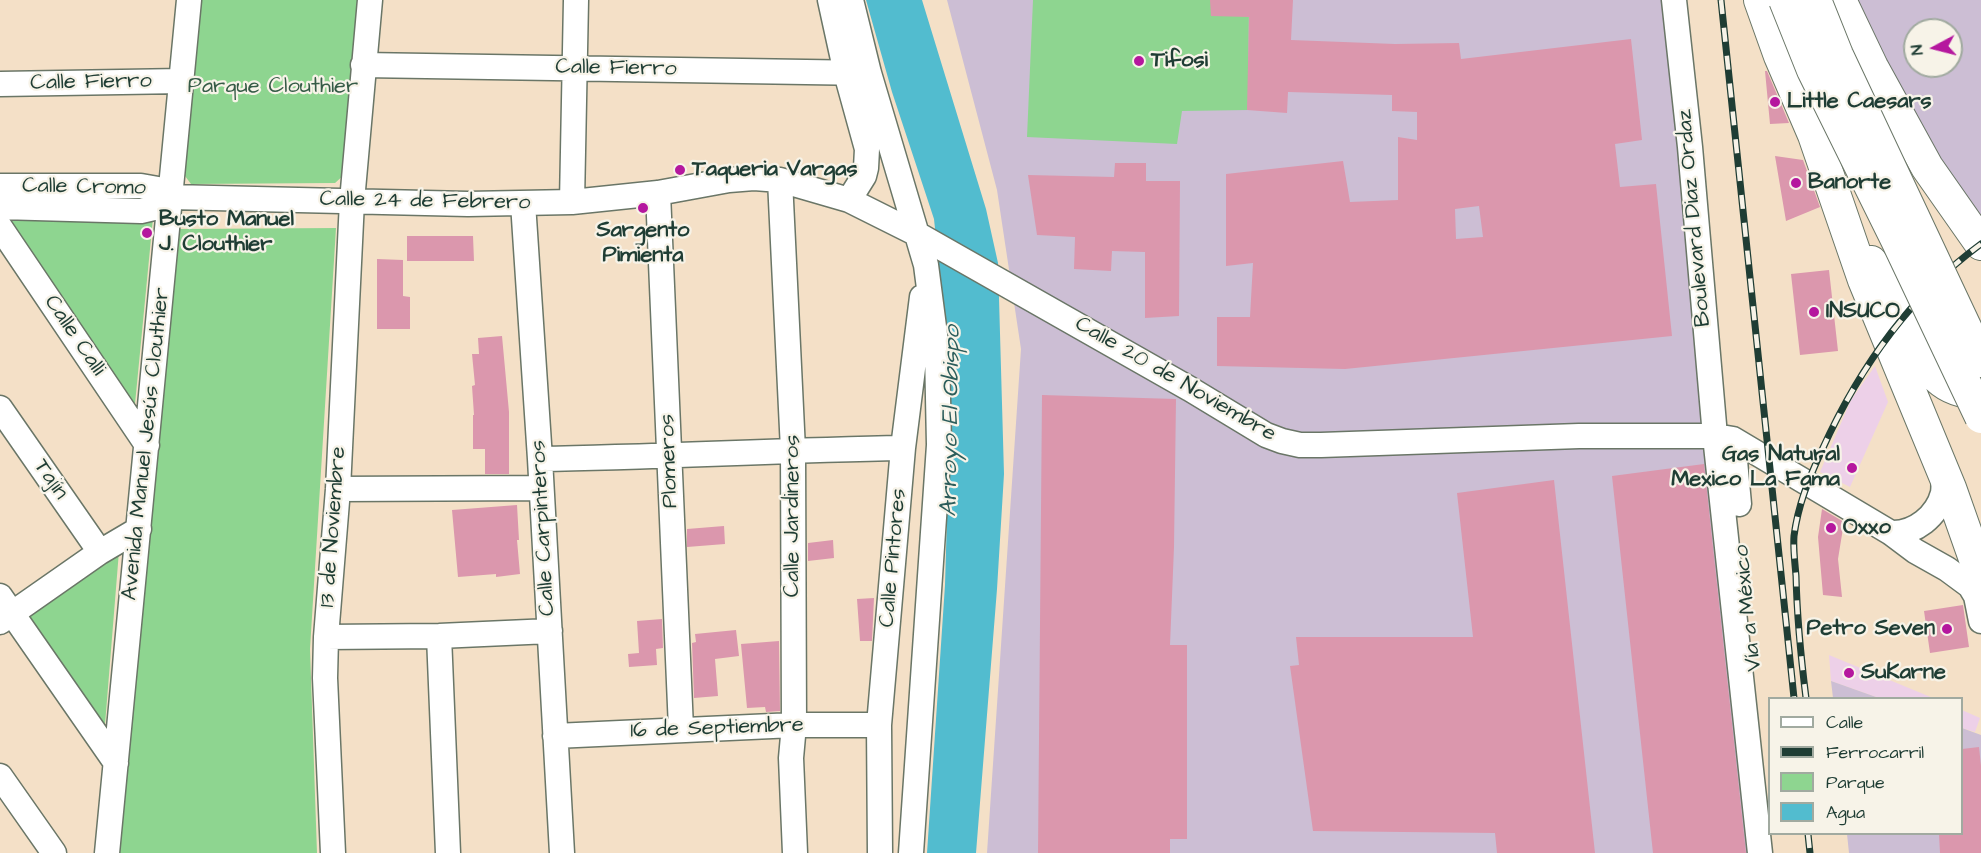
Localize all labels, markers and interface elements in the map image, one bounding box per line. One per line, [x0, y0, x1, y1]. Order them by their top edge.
north arrow [1903, 18, 1963, 78]
text: N [1906, 44, 1929, 56]
place label: Tifosi [1151, 48, 1208, 74]
marker: Tifosi [1132, 54, 1146, 68]
street label: Calle Fierro [555, 55, 677, 83]
street label: Calle Fierro [30, 69, 152, 97]
park label: Parque Clouthier [188, 74, 358, 100]
place label: Little Caesars [1787, 89, 1932, 115]
marker: Little Caesars [1768, 95, 1782, 109]
street label: Boulevard Diaz Ordaz [1672, 108, 1718, 328]
place label: Taqueria Vargas [692, 157, 857, 183]
marker: Taqueria Vargas [673, 163, 687, 177]
place label: Banorte [1808, 170, 1891, 196]
street label: Calle Cromo [22, 174, 146, 202]
marker: Banorte [1789, 176, 1803, 190]
street label: Calle 24 de Febrero [319, 187, 531, 217]
marker: Sargento Pimienta [636, 201, 650, 215]
place label: Busto Manuel J. Clouthier [159, 207, 294, 258]
place label: Sargento Pimienta [597, 218, 689, 270]
marker: Busto Manuel J. Clouthier [140, 226, 154, 240]
street label: Avenida Manuel Jesús Clouthier [117, 286, 177, 602]
street label: Calle Calli [37, 291, 111, 381]
place label: INSUCO [1826, 299, 1900, 325]
marker: INSUCO [1807, 305, 1821, 319]
street label: Calle 20 de Noviembre [1070, 312, 1280, 448]
water label: Arroyo El Obispo [936, 325, 968, 517]
street label: Plomeros [655, 413, 685, 509]
street label: Calle Jardineros [780, 435, 806, 597]
street label: Calle Carpinteros [526, 439, 562, 617]
place label: Gas Natural Mexico La Fama [1671, 442, 1840, 494]
street label: 13 de Noviembre [315, 446, 353, 608]
street label: Tajín [27, 455, 73, 505]
marker: Gas Natural Mexico La Fama [1845, 461, 1859, 475]
street label: Calle Pintores [875, 488, 913, 628]
place label: Oxxo [1843, 515, 1891, 541]
marker: Oxxo [1824, 521, 1838, 535]
street label: Vía a México [1729, 543, 1769, 673]
place label: Petro Seven [1807, 616, 1935, 642]
marker: Petro Seven [1940, 622, 1954, 636]
place label: SuKarne [1861, 660, 1946, 686]
marker: SuKarne [1842, 666, 1856, 680]
legend [1768, 697, 1963, 835]
text: Calle [1826, 710, 1863, 735]
street label: 16 de Septiembre [630, 713, 804, 745]
text: Ferrocarril [1826, 740, 1924, 765]
text: Parque [1826, 770, 1885, 795]
text: Agua [1826, 800, 1865, 825]

